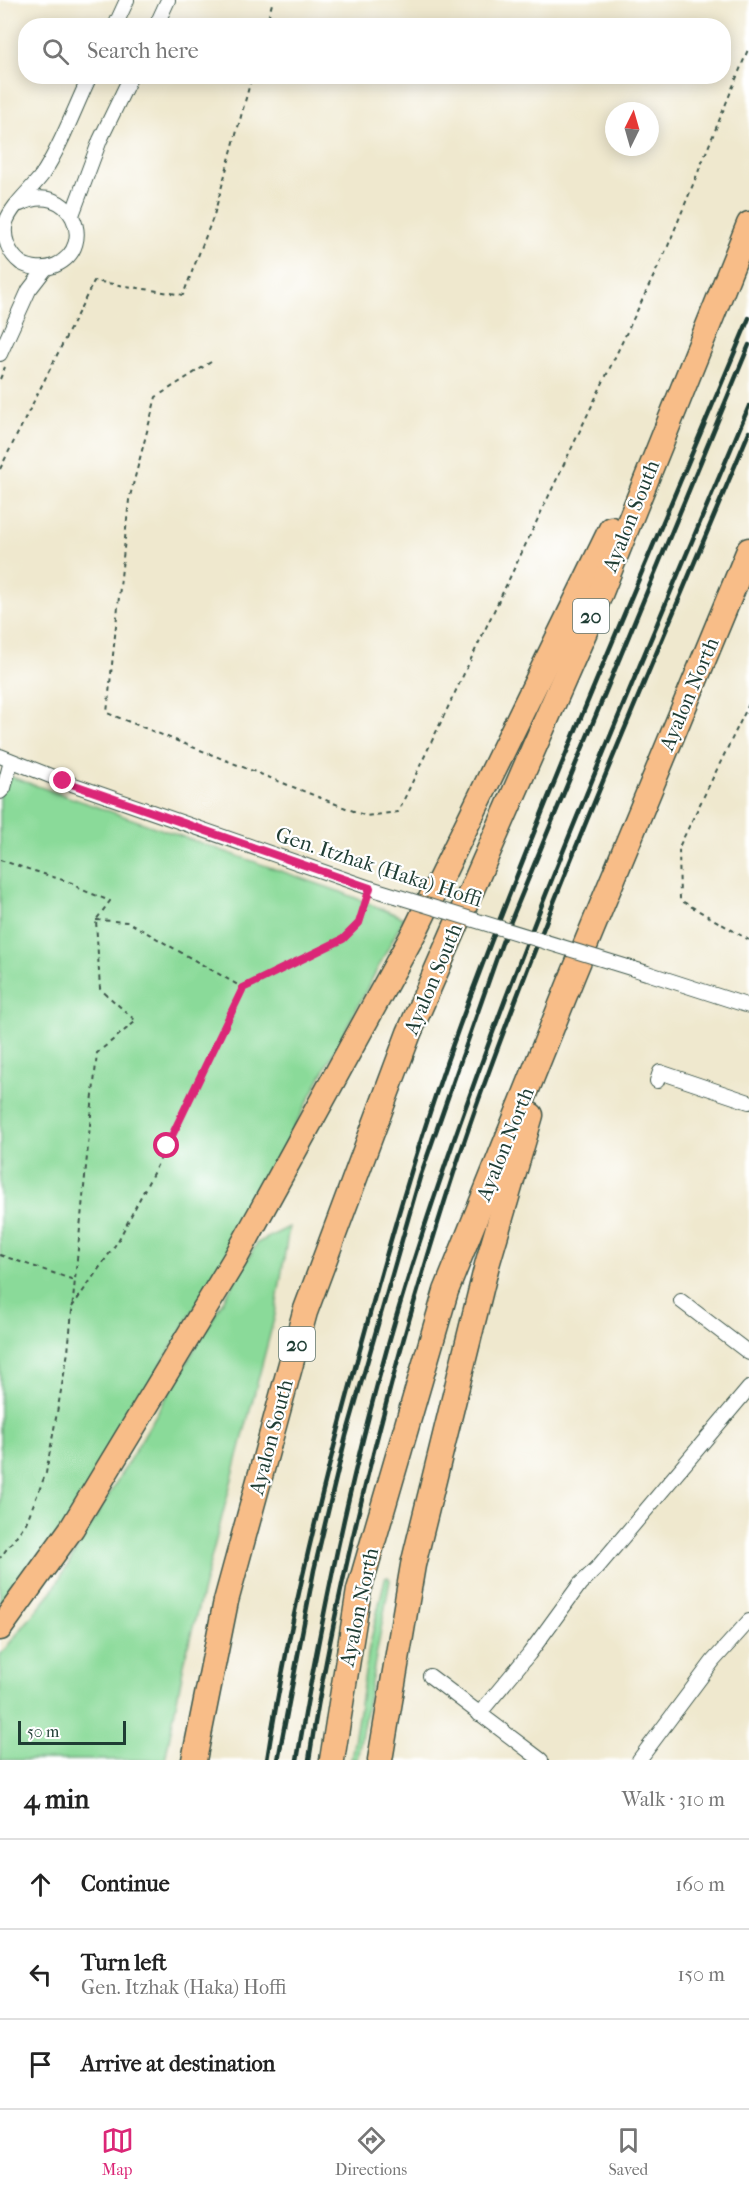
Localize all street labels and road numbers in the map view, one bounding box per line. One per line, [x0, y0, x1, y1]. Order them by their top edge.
street label: Ayalon South [597, 456, 664, 576]
road number: 20 [573, 599, 609, 633]
street label: Ayalon North [654, 634, 724, 755]
street label: Gen. Itzhak (Haka) Hoffi [273, 822, 486, 912]
street label: Ayalon South [398, 920, 467, 1039]
street label: Ayalon North [471, 1083, 539, 1205]
road number: 20 [279, 1327, 315, 1361]
street label: Ayalon South [244, 1376, 298, 1498]
street label: Ayalon North [335, 1545, 383, 1669]

